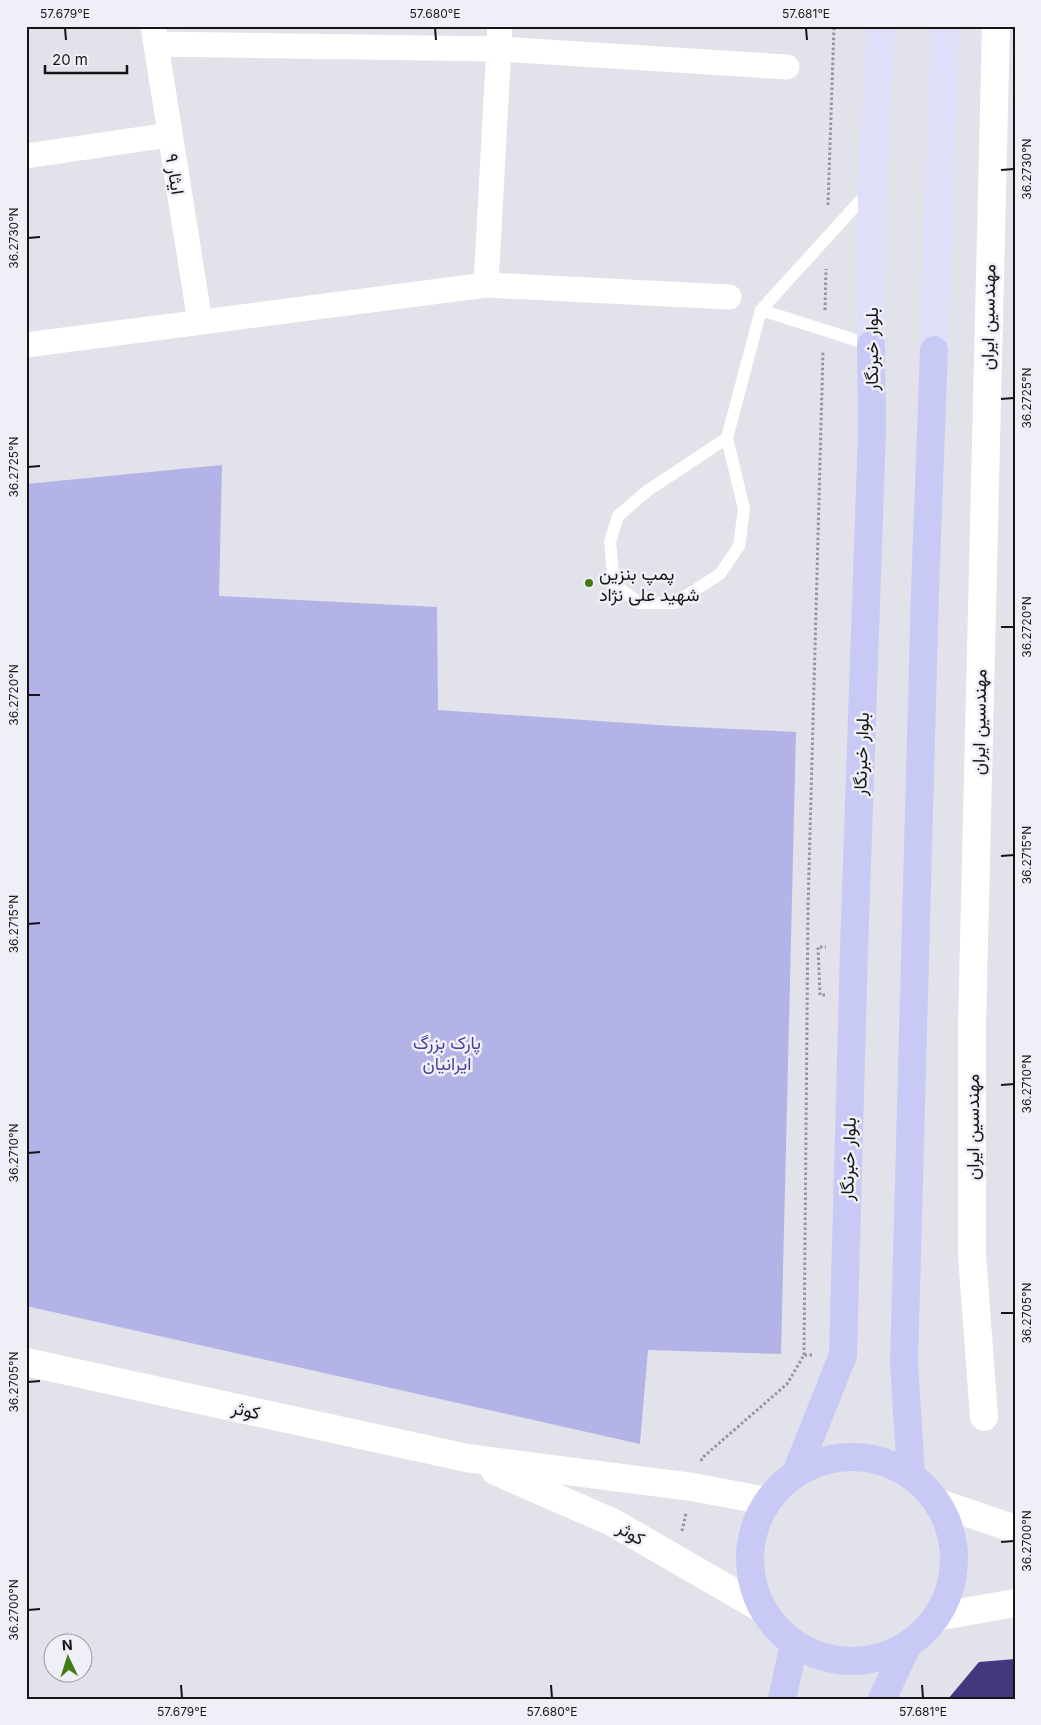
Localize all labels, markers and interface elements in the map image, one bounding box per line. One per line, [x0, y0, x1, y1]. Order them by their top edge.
text: 57.679°E [40, 6, 90, 21]
text: 57.680°E [410, 6, 460, 21]
text: 57.681°E [782, 6, 830, 21]
scale bar [45, 42, 128, 74]
text: 20 m [52, 50, 88, 69]
text: 36.2730°N [1019, 138, 1034, 200]
street label: ایثار ۹ [160, 152, 189, 196]
text: 36.2730°N [6, 207, 21, 269]
street label: مهندسین ایران [977, 264, 1000, 370]
street label: بلوار خبرنگار [861, 307, 883, 392]
text: 36.2725°N [1019, 367, 1034, 429]
text: 36.2725°N [6, 436, 21, 498]
place label: پمپ بنزین شهید علی نژاد [599, 563, 699, 606]
marker: پمپ بنزین شهید علی نژاد [583, 577, 595, 589]
text: 36.2720°N [1019, 596, 1034, 658]
text: 36.2720°N [6, 664, 21, 726]
street label: مهندسین ایران [968, 669, 991, 775]
street label: بلوار خبرنگار [849, 712, 874, 797]
text: 36.2715°N [1019, 826, 1034, 884]
text: 36.2715°N [6, 895, 21, 953]
park label: پارک بزرگ ایرانیان [413, 1032, 481, 1075]
text: 36.2710°N [1019, 1055, 1034, 1113]
street label: مهندسین ایران [962, 1074, 984, 1180]
street label: بلوار خبرنگار [836, 1117, 861, 1202]
text: 36.2710°N [6, 1124, 21, 1182]
text: 36.2705°N [1019, 1282, 1034, 1344]
text: 36.2705°N [6, 1351, 21, 1413]
street label: کوثر [229, 1397, 262, 1424]
text: 36.2700°N [1019, 1510, 1034, 1572]
street label: کوثر [612, 1516, 649, 1550]
text: 36.2700°N [6, 1579, 21, 1641]
north arrow [42, 1632, 92, 1682]
text: N [61, 1636, 73, 1653]
text: 57.679°E [157, 1704, 207, 1719]
text: 57.680°E [527, 1704, 577, 1719]
text: 57.681°E [899, 1704, 947, 1719]

